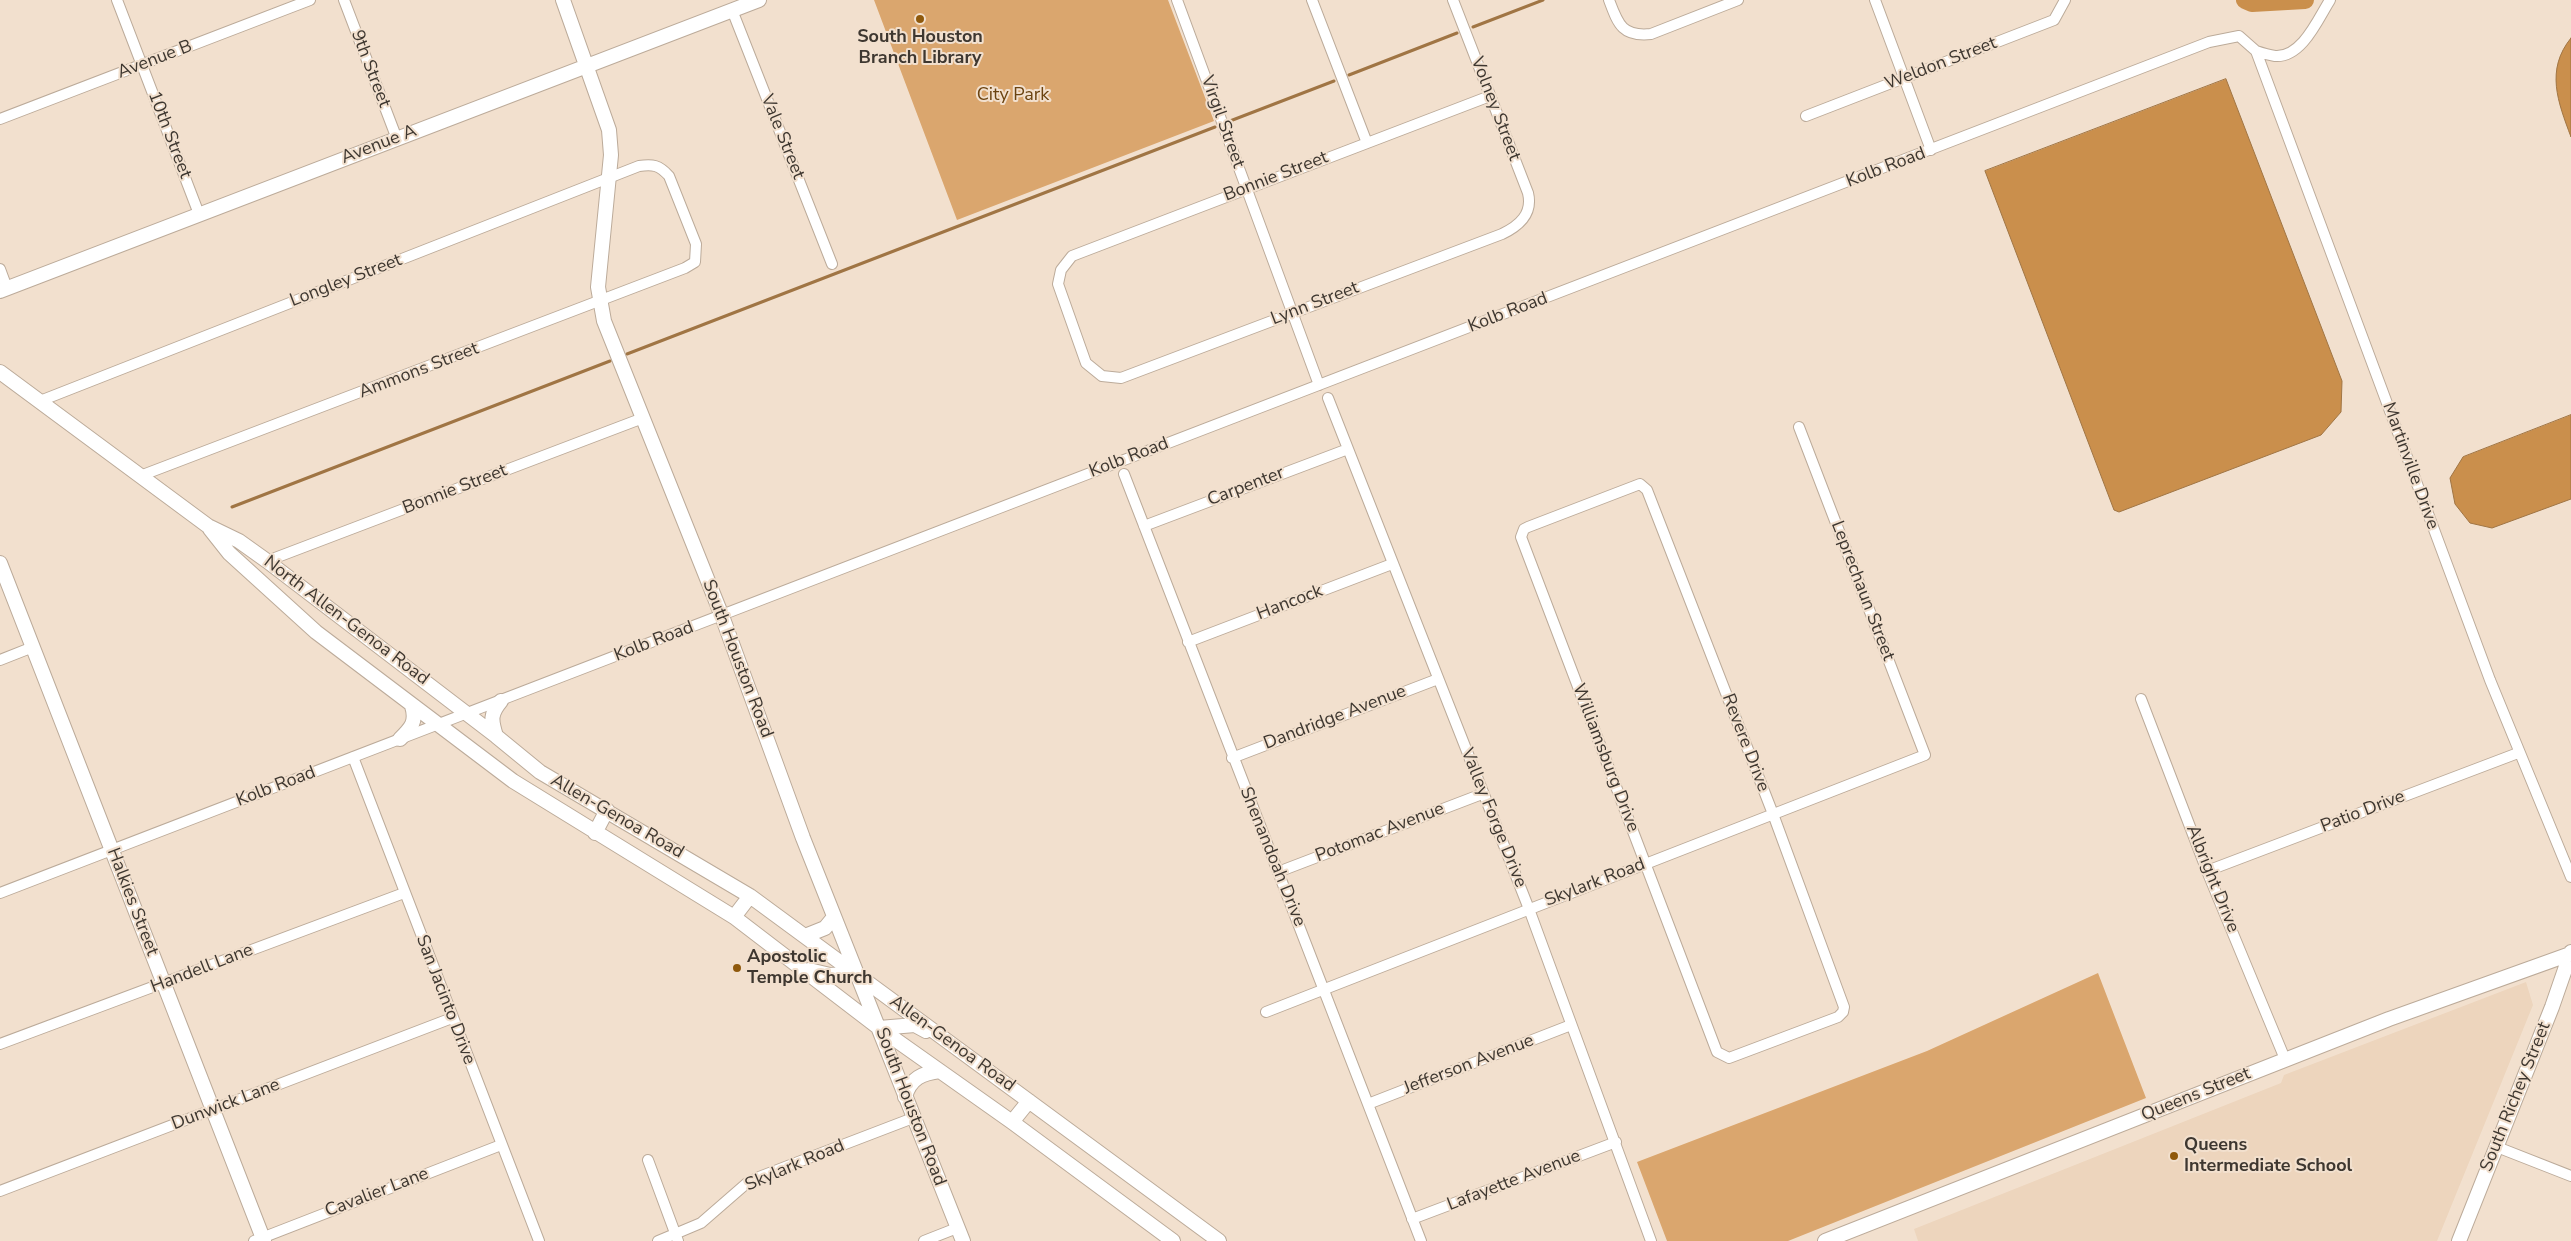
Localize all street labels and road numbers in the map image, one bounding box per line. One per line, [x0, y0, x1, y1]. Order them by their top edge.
street label: 9th Street [345, 27, 395, 111]
street label: Weldon Street [1882, 33, 2000, 95]
street label: Avenue B [115, 36, 195, 84]
street label: Volney Street [1465, 54, 1525, 164]
street label: Virgil Street [1195, 73, 1249, 171]
street label: 10th Street [142, 88, 196, 182]
street label: Vale Street [755, 91, 809, 183]
street label: Avenue A [338, 121, 420, 169]
street label: Kolb Road [1843, 143, 1929, 193]
street label: Bonnie Street [1221, 147, 1331, 207]
street label: Longley Street [287, 250, 405, 312]
street label: Lynn Street [1268, 277, 1362, 331]
street label: Kolb Road [1465, 288, 1551, 338]
street label: Ammons Street [356, 338, 482, 404]
street label: Martinville Drive [2377, 400, 2443, 532]
street label: Kolb Road [1086, 433, 1172, 483]
street label: Bonnie Street [400, 460, 510, 520]
street label: Carpenter [1205, 463, 1287, 511]
street label: Leprechaun Street [1825, 518, 1899, 664]
street label: North Allen-Genoa Road [259, 552, 433, 690]
street label: South Houston Road [697, 577, 777, 741]
street label: Hancock [1254, 581, 1326, 625]
street label: Kolb Road [611, 617, 697, 667]
street label: Dandridge Avenue [1261, 681, 1409, 755]
street label: Williamsburg Drive [1567, 681, 1643, 835]
street label: Revere Drive [1716, 691, 1774, 795]
street label: Valley Forge Drive [1455, 745, 1531, 891]
street label: Kolb Road [233, 762, 319, 812]
street label: Allen-Genoa Road [547, 770, 687, 864]
street label: Shenandoah Drive [1234, 784, 1310, 930]
street label: Patio Drive [2318, 786, 2408, 838]
street label: Potomac Avenue [1313, 798, 1447, 868]
street label: Albright Drive [2181, 822, 2243, 936]
street label: Halkies Street [102, 845, 162, 959]
street label: Skylark Road [1542, 854, 1648, 912]
street label: San Jacinto Drive [410, 932, 480, 1068]
street label: Handell Lane [148, 940, 256, 998]
street label: Allen-Genoa Road [885, 991, 1019, 1097]
street label: South Richey Street [2476, 1019, 2556, 1175]
street label: South Houston Road [870, 1025, 950, 1189]
street label: Jefferson Avenue [1401, 1030, 1537, 1100]
street label: Queens Street [2138, 1063, 2254, 1127]
street label: Dunwick Lane [169, 1074, 283, 1136]
street label: Skylark Road [742, 1135, 848, 1197]
street label: Lafayette Avenue [1444, 1146, 1584, 1216]
street label: Cavalier Lane [322, 1163, 432, 1223]

